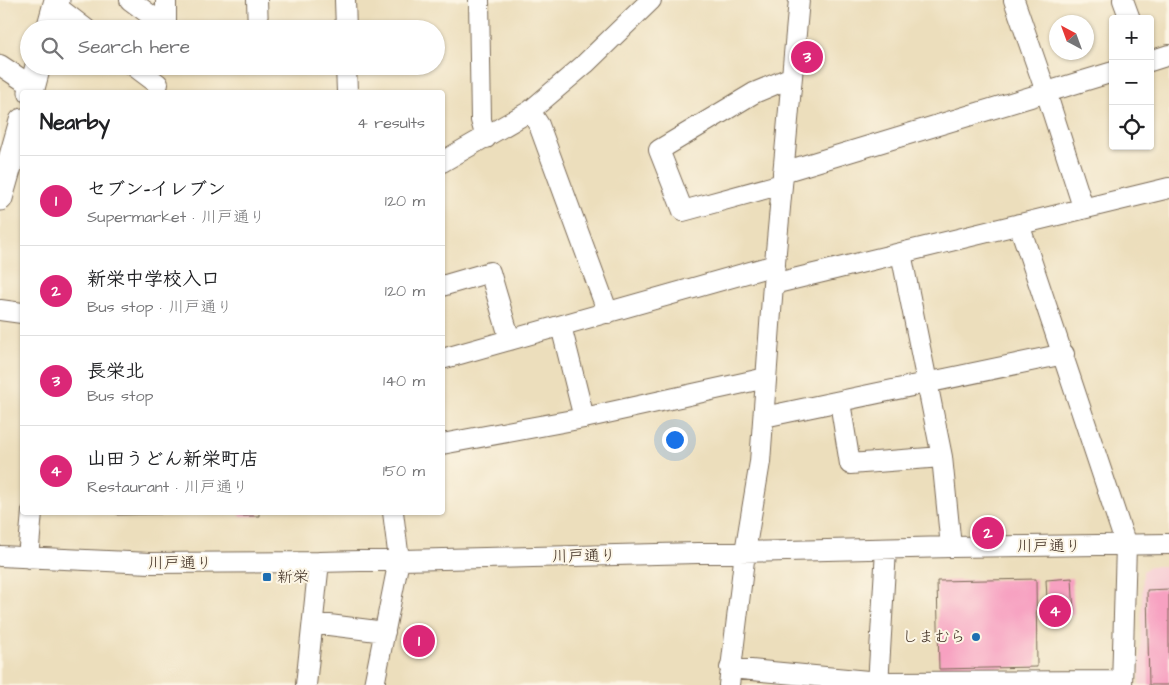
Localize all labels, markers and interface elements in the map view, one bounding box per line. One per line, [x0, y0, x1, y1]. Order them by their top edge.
north arrow [1049, 15, 1094, 60]
map controls [1109, 15, 1154, 150]
button: + [1109, 15, 1154, 60]
search box [20, 20, 445, 75]
icon: search [38, 34, 66, 62]
text: Search here [78, 34, 190, 61]
pin: 3 [791, 38, 823, 76]
button: − [1109, 60, 1154, 105]
button: locate [1109, 105, 1154, 150]
text: Nearby [40, 108, 110, 137]
text: 4 results [357, 112, 425, 134]
text: セブン-イレブン [87, 176, 226, 203]
text: 1 [55, 190, 57, 212]
text: 120 m [385, 190, 425, 212]
text: Supermarket · 川戸通り [87, 206, 265, 228]
text: 新栄中学校入口 [87, 266, 220, 293]
text: 2 [51, 280, 61, 302]
text: 120 m [385, 280, 425, 302]
text: Bus stop · 川戸通り [87, 296, 232, 318]
text: 長栄北 [87, 358, 144, 385]
text: 3 [52, 370, 60, 392]
text: 140 m [383, 370, 425, 392]
text: Bus stop [87, 385, 153, 407]
your location [662, 427, 688, 453]
text: 山田うどん新栄町店 [87, 446, 259, 473]
text: 4 [51, 460, 61, 482]
text: 150 m [383, 460, 425, 482]
text: Restaurant · 川戸通り [87, 476, 248, 498]
pin: 2 [972, 514, 1004, 552]
street label: 川戸通り [1017, 535, 1081, 557]
street label: 川戸通り [552, 544, 616, 568]
street label: 川戸通り [148, 552, 212, 574]
place label: 新栄 [277, 566, 309, 588]
marker: 新栄 [261, 571, 273, 583]
pin: 4 [1039, 592, 1071, 630]
pin: 1 [403, 622, 435, 660]
place label: しまむら [902, 626, 966, 648]
marker: しまむら [970, 631, 982, 643]

